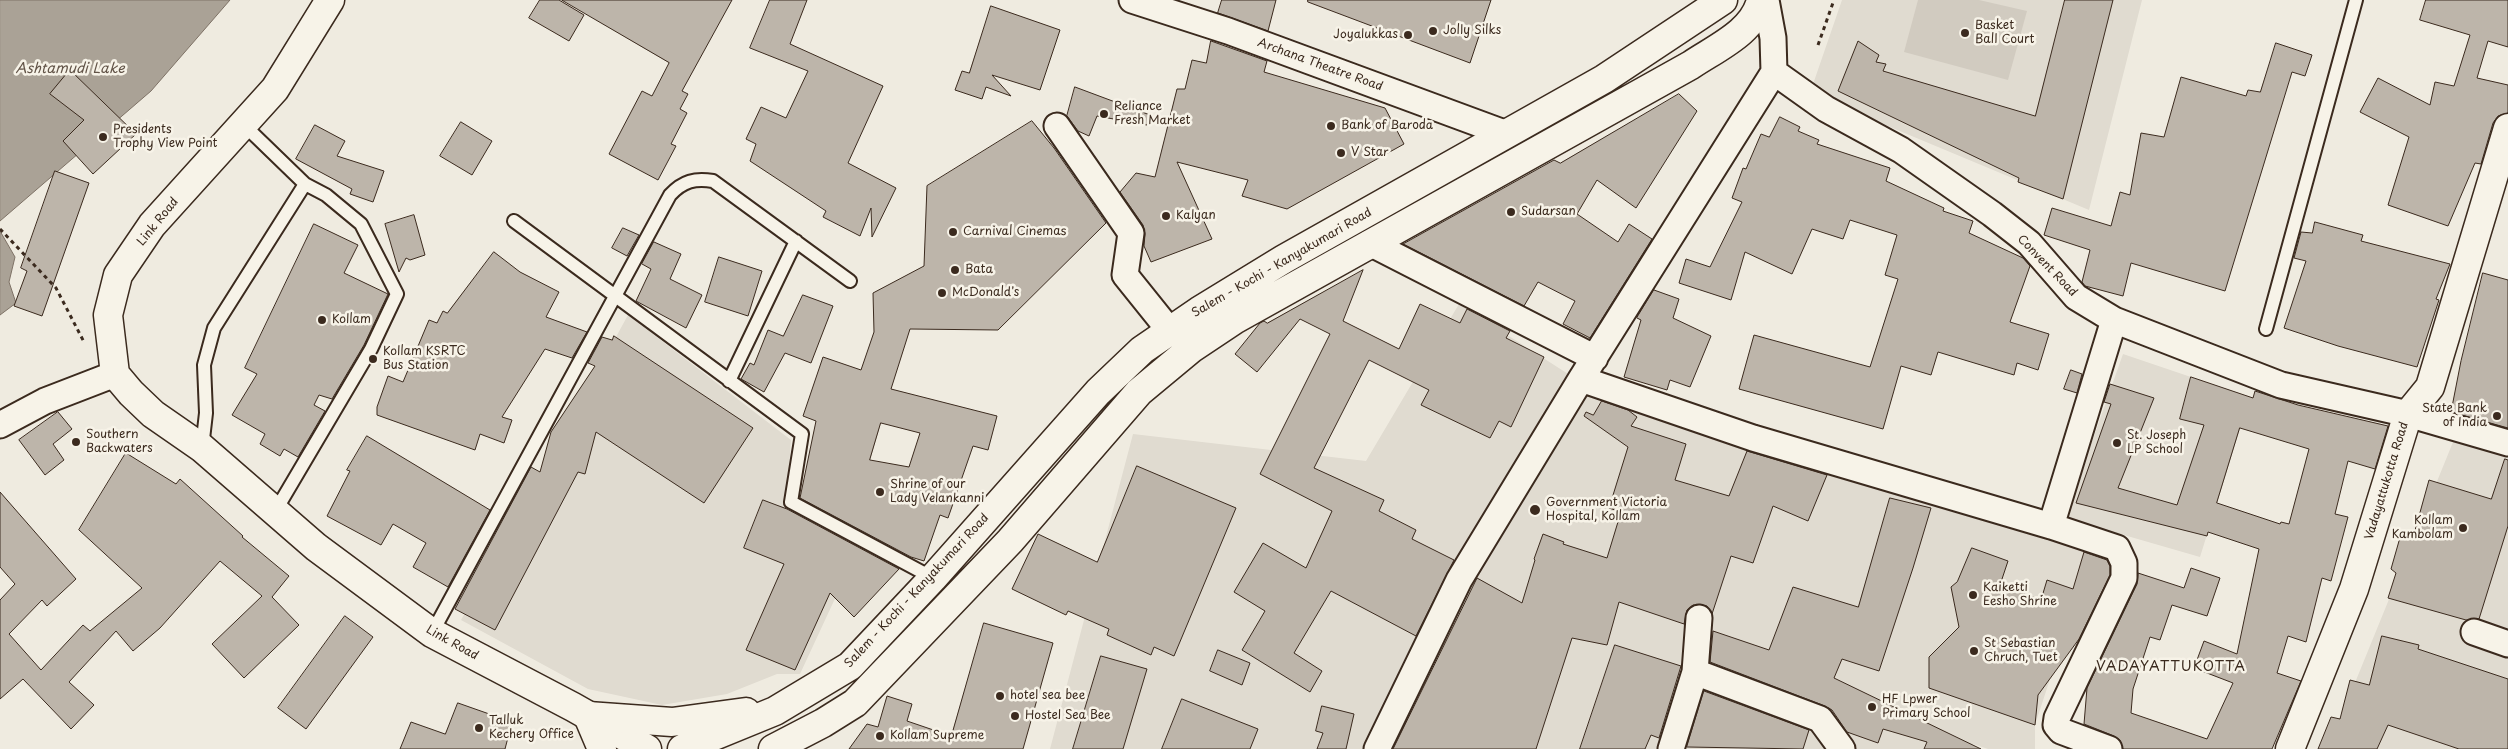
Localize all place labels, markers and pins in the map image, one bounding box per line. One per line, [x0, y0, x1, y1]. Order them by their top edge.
place label: Basket Ball Court [1975, 19, 2034, 47]
place label: Jolly Silks [1443, 24, 1501, 38]
marker: Jolly Silks [1427, 25, 1439, 37]
marker: Basket Ball Court [1959, 27, 1971, 39]
place label: Joyalukkas [1333, 28, 1398, 42]
marker: Joyalukkas [1402, 29, 1414, 41]
place label: Reliance Fresh Market [1114, 100, 1190, 128]
marker: Reliance Fresh Market [1098, 108, 1110, 120]
place label: Bank of Baroda [1341, 119, 1433, 133]
marker: Bank of Baroda [1325, 120, 1337, 132]
place label: Presidents Trophy View Point [113, 123, 218, 151]
marker: Presidents Trophy View Point [97, 131, 109, 143]
place label: V Star [1351, 146, 1389, 160]
marker: V Star [1335, 147, 1347, 159]
place label: Sudarsan [1521, 205, 1576, 219]
marker: Sudarsan [1505, 206, 1517, 218]
place label: Kalyan [1176, 209, 1216, 223]
marker: Kalyan [1160, 210, 1172, 222]
place label: Carnival Cinemas [963, 225, 1066, 239]
marker: Carnival Cinemas [947, 226, 959, 238]
place label: Bata [965, 263, 993, 277]
marker: Bata [949, 264, 961, 276]
place label: McDonald's [952, 286, 1019, 300]
marker: McDonald's [936, 287, 948, 299]
place label: Kollam [332, 313, 371, 327]
marker: Kollam [316, 314, 328, 326]
place label: Kollam KSRTC Bus Station [383, 345, 466, 373]
marker: Kollam KSRTC Bus Station [367, 353, 379, 365]
place label: State Bank of India [2422, 402, 2487, 430]
marker: State Bank of India [2491, 410, 2503, 422]
place label: Southern Backwaters [86, 428, 153, 456]
place label: St. Joseph LP School [2127, 429, 2186, 457]
marker: Southern Backwaters [70, 436, 82, 448]
marker: St. Joseph LP School [2111, 437, 2123, 449]
place label: Shrine of our Lady Velankanni [890, 478, 984, 506]
marker: Shrine of our Lady Velankanni [874, 486, 886, 498]
place label: Government Victoria Hospital, Kollam [1546, 496, 1667, 524]
marker: Government Victoria Hospital, Kollam [1528, 503, 1542, 517]
place label: Kollam Kambolam [2392, 514, 2453, 542]
marker: Kollam Kambolam [2457, 522, 2469, 534]
place label: Kaiketti Eesho Shrine [1983, 581, 2057, 609]
marker: Kaiketti Eesho Shrine [1967, 589, 1979, 601]
place label: St Sebastian Chruch, Tuet [1984, 637, 2058, 665]
marker: St Sebastian Chruch, Tuet [1968, 645, 1980, 657]
place label: hotel sea bee [1010, 689, 1085, 703]
marker: hotel sea bee [994, 690, 1006, 702]
place label: HF Lpwer Primary School [1882, 693, 1970, 721]
marker: HF Lpwer Primary School [1866, 701, 1878, 713]
place label: Hostel Sea Bee [1025, 709, 1111, 723]
marker: Hostel Sea Bee [1009, 710, 1021, 722]
place label: Talluk Kechery Office [489, 714, 574, 742]
marker: Talluk Kechery Office [473, 722, 485, 734]
place label: Kollam Supreme [890, 729, 984, 743]
marker: Kollam Supreme [874, 730, 886, 742]

